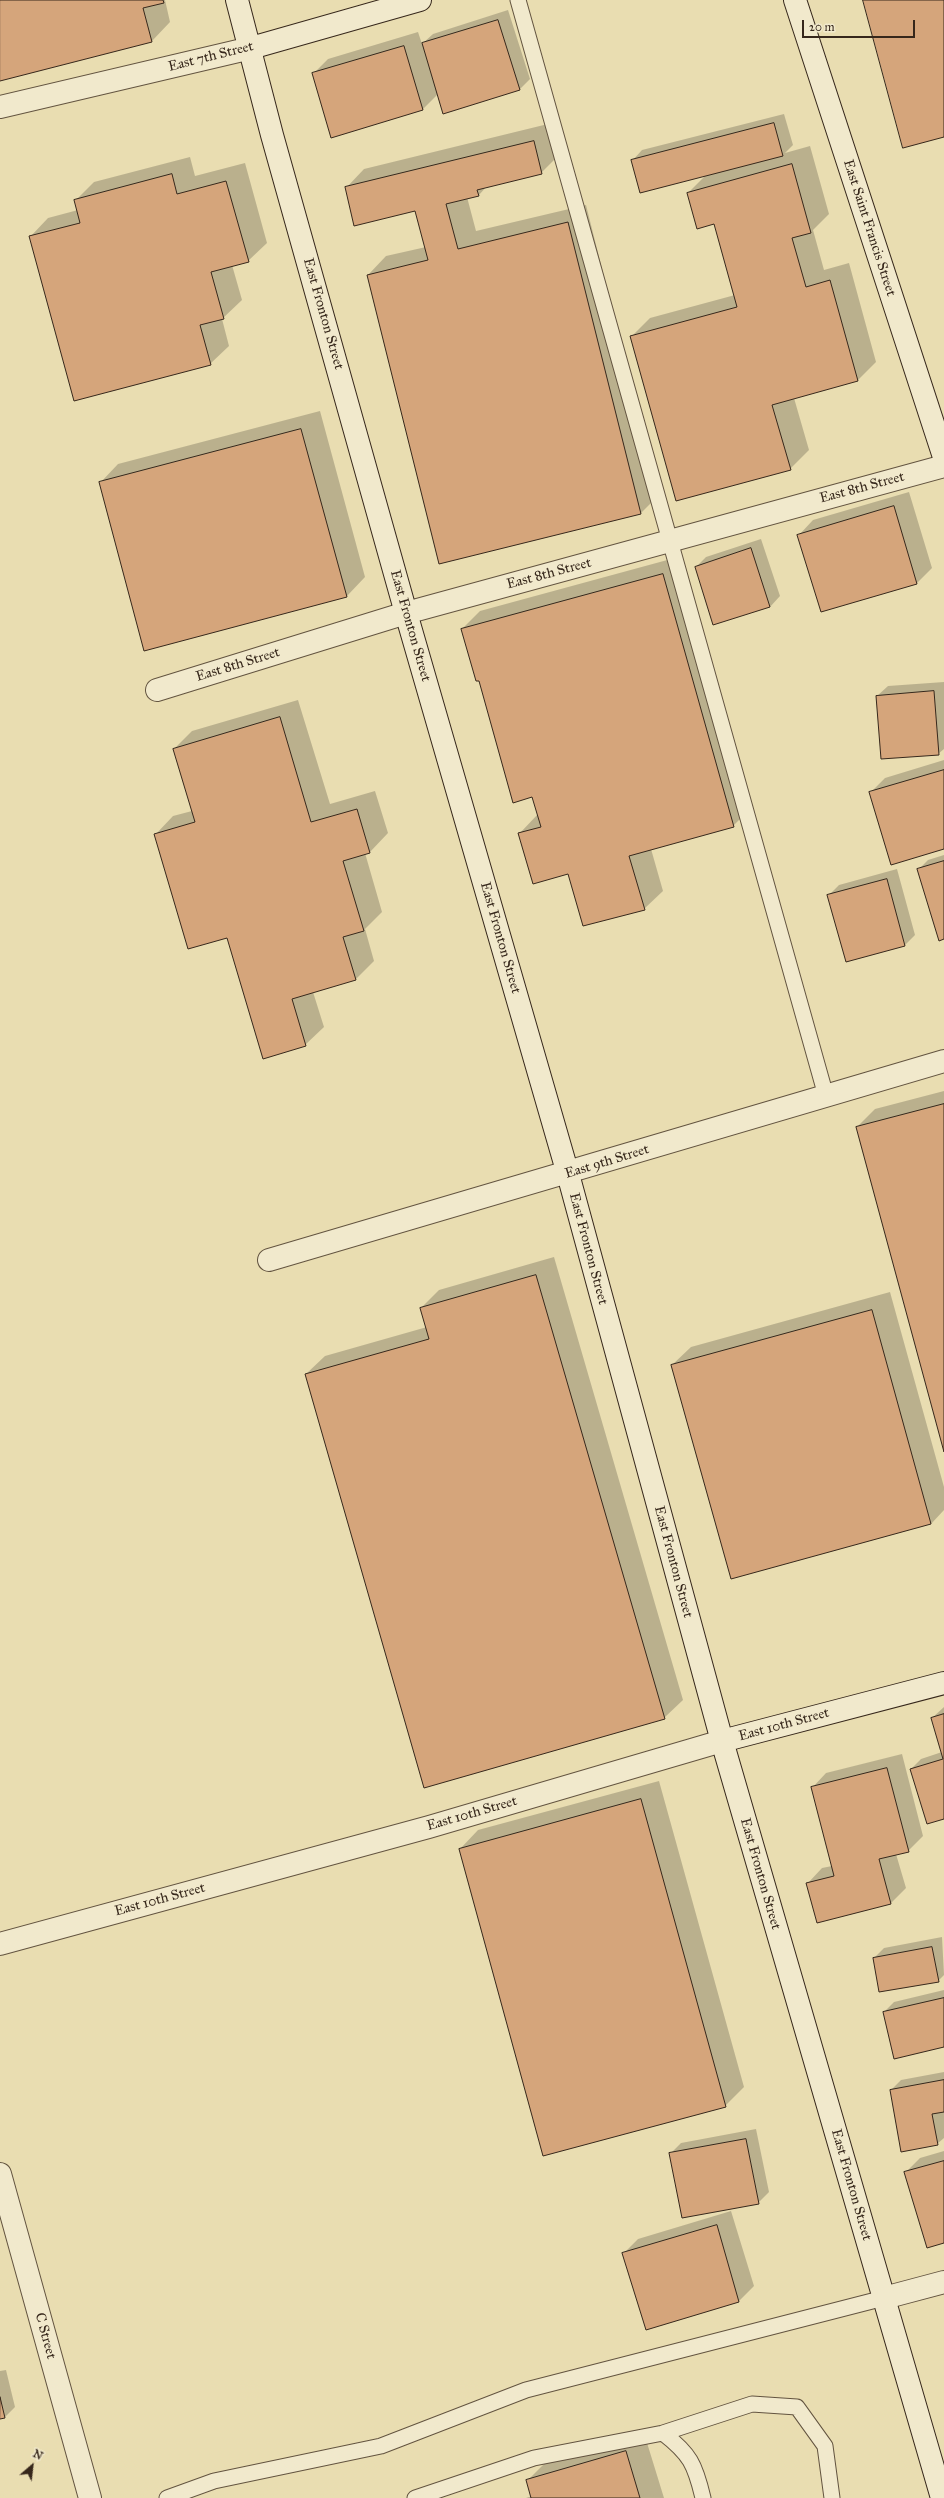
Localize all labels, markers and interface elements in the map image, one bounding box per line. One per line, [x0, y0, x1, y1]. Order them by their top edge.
scale bar [804, 12, 917, 38]
text: 20 m [809, 20, 835, 34]
street label: East 7th Street [167, 38, 255, 76]
street label: East Saint Francis Street [839, 158, 899, 298]
street label: East Fronton Street [299, 256, 347, 372]
street label: East 8th Street [818, 469, 906, 507]
street label: East 8th Street [505, 555, 593, 593]
street label: East Fronton Street [386, 568, 434, 684]
street label: East 8th Street [194, 644, 282, 686]
street label: East Fronton Street [476, 880, 524, 996]
street label: East 9th Street [563, 1141, 651, 1183]
street label: East Fronton Street [565, 1191, 611, 1307]
street label: East Fronton Street [650, 1504, 696, 1620]
street label: East 10th Street [737, 1705, 831, 1745]
street label: East 10th Street [425, 1793, 519, 1835]
street label: East Fronton Street [736, 1816, 784, 1932]
street label: East 10th Street [113, 1880, 207, 1920]
street label: East Fronton Street [827, 2127, 875, 2243]
street label: C Street [31, 2311, 59, 2361]
north arrow [12, 2446, 52, 2486]
text: N [31, 2447, 45, 2463]

